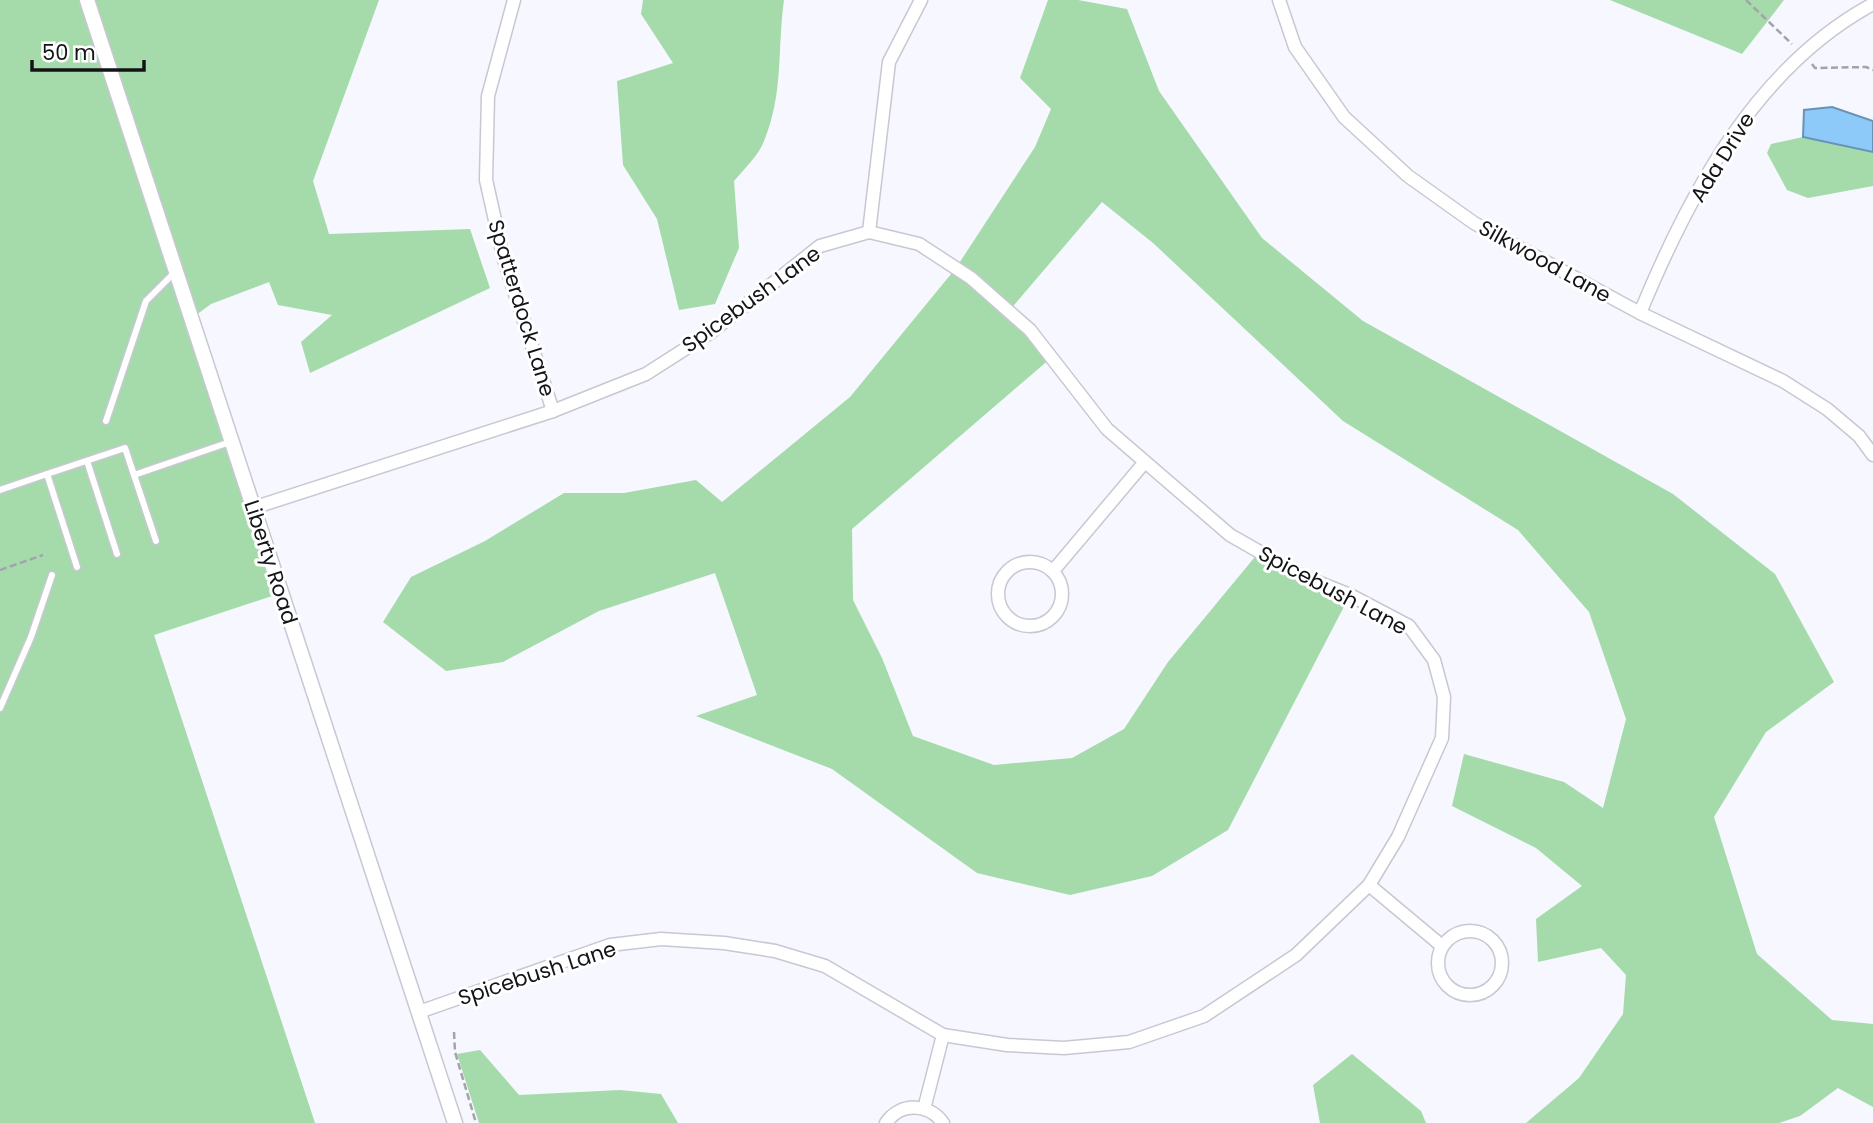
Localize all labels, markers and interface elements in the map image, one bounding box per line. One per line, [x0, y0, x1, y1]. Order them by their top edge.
scale bar [32, 28, 144, 72]
text: 50 m [42, 38, 96, 67]
street label: Ada Drive [1683, 107, 1761, 207]
street label: Silkwood Lane [1474, 213, 1616, 309]
street label: Spatterdock Lane [481, 216, 563, 400]
street label: Spicebush Lane [676, 239, 826, 359]
street label: Liberty Road [237, 496, 305, 628]
street label: Spicebush Lane [1253, 539, 1413, 641]
street label: Spicebush Lane [454, 934, 620, 1012]

